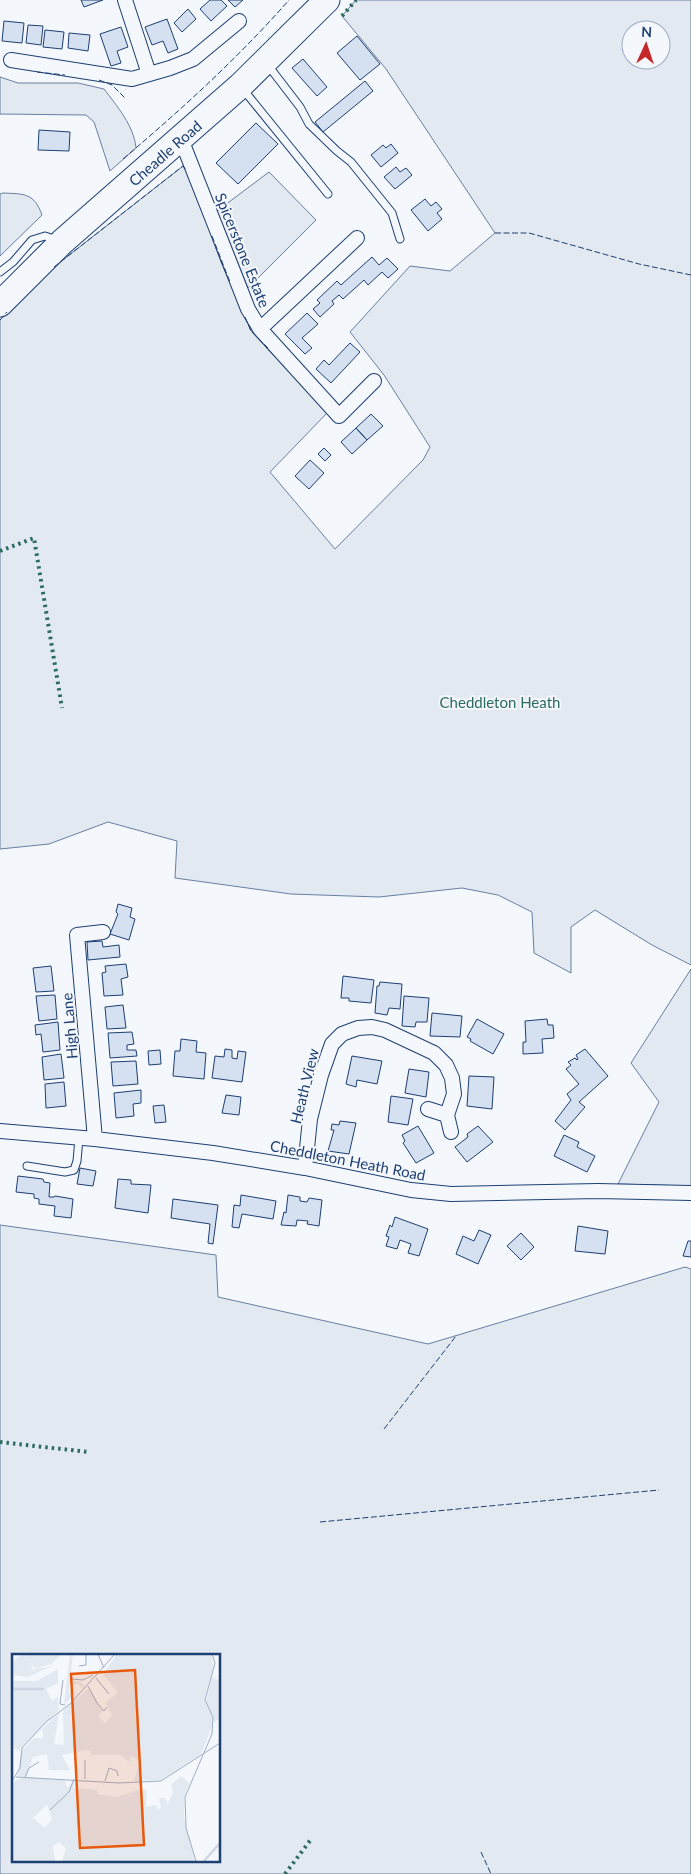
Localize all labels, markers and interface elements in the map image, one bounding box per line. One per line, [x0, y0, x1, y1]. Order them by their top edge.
north arrow [621, 20, 671, 70]
text: N [641, 23, 653, 40]
street label: Cheadle Road [125, 116, 205, 190]
street label: Spicerstone Estate [212, 190, 274, 310]
park label: Cheddleton Heath [440, 693, 560, 711]
street label: High Lane [57, 992, 81, 1060]
street label: Heath View [286, 1046, 322, 1126]
street label: Cheddleton Heath Road [269, 1136, 427, 1184]
inset map [12, 1654, 220, 1862]

